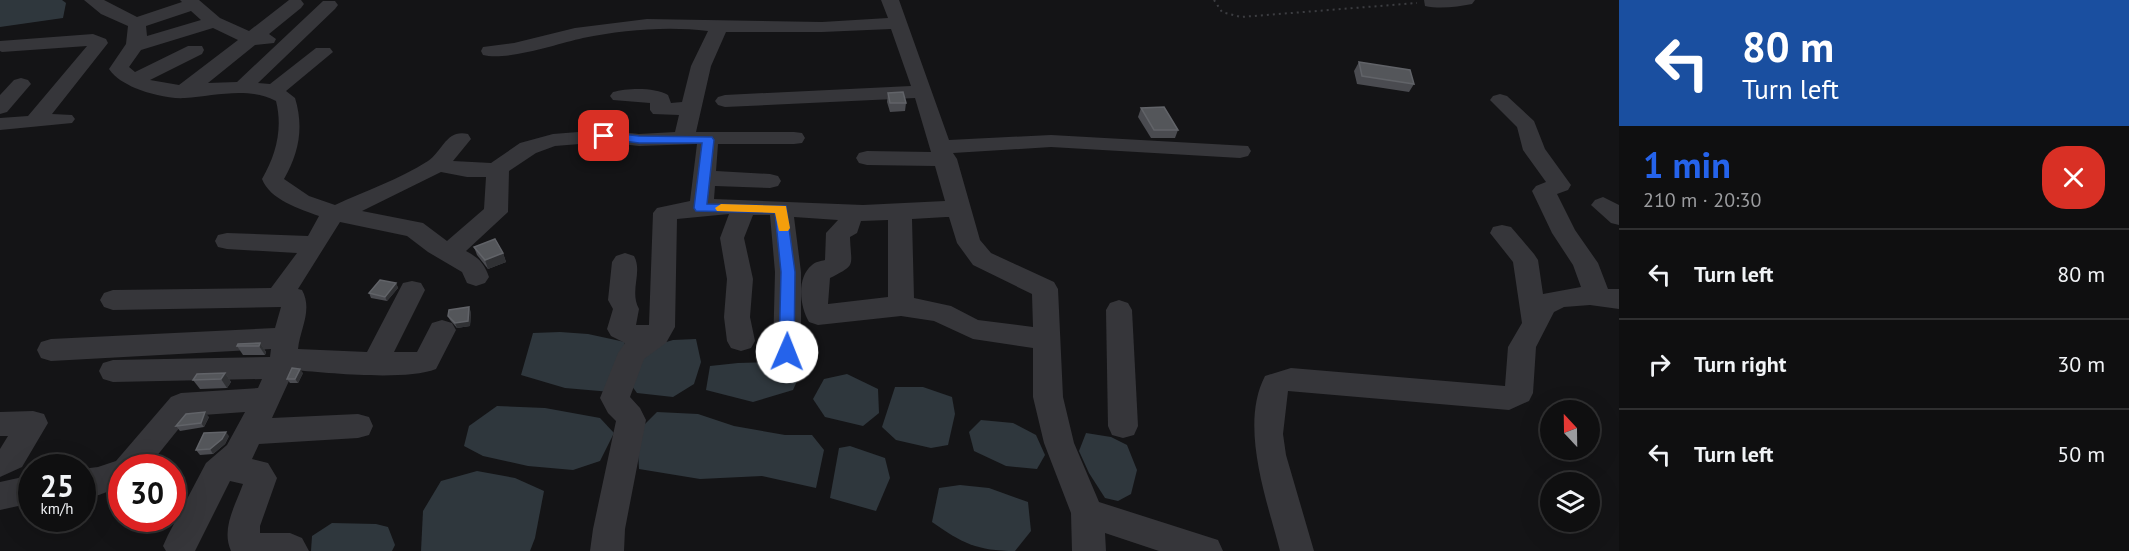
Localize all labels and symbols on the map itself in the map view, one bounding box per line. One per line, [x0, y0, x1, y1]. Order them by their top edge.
pin [578, 110, 629, 161]
position arrow [755, 320, 819, 384]
north arrow [1540, 400, 1600, 460]
speed limit sign: 30 [108, 454, 186, 532]

